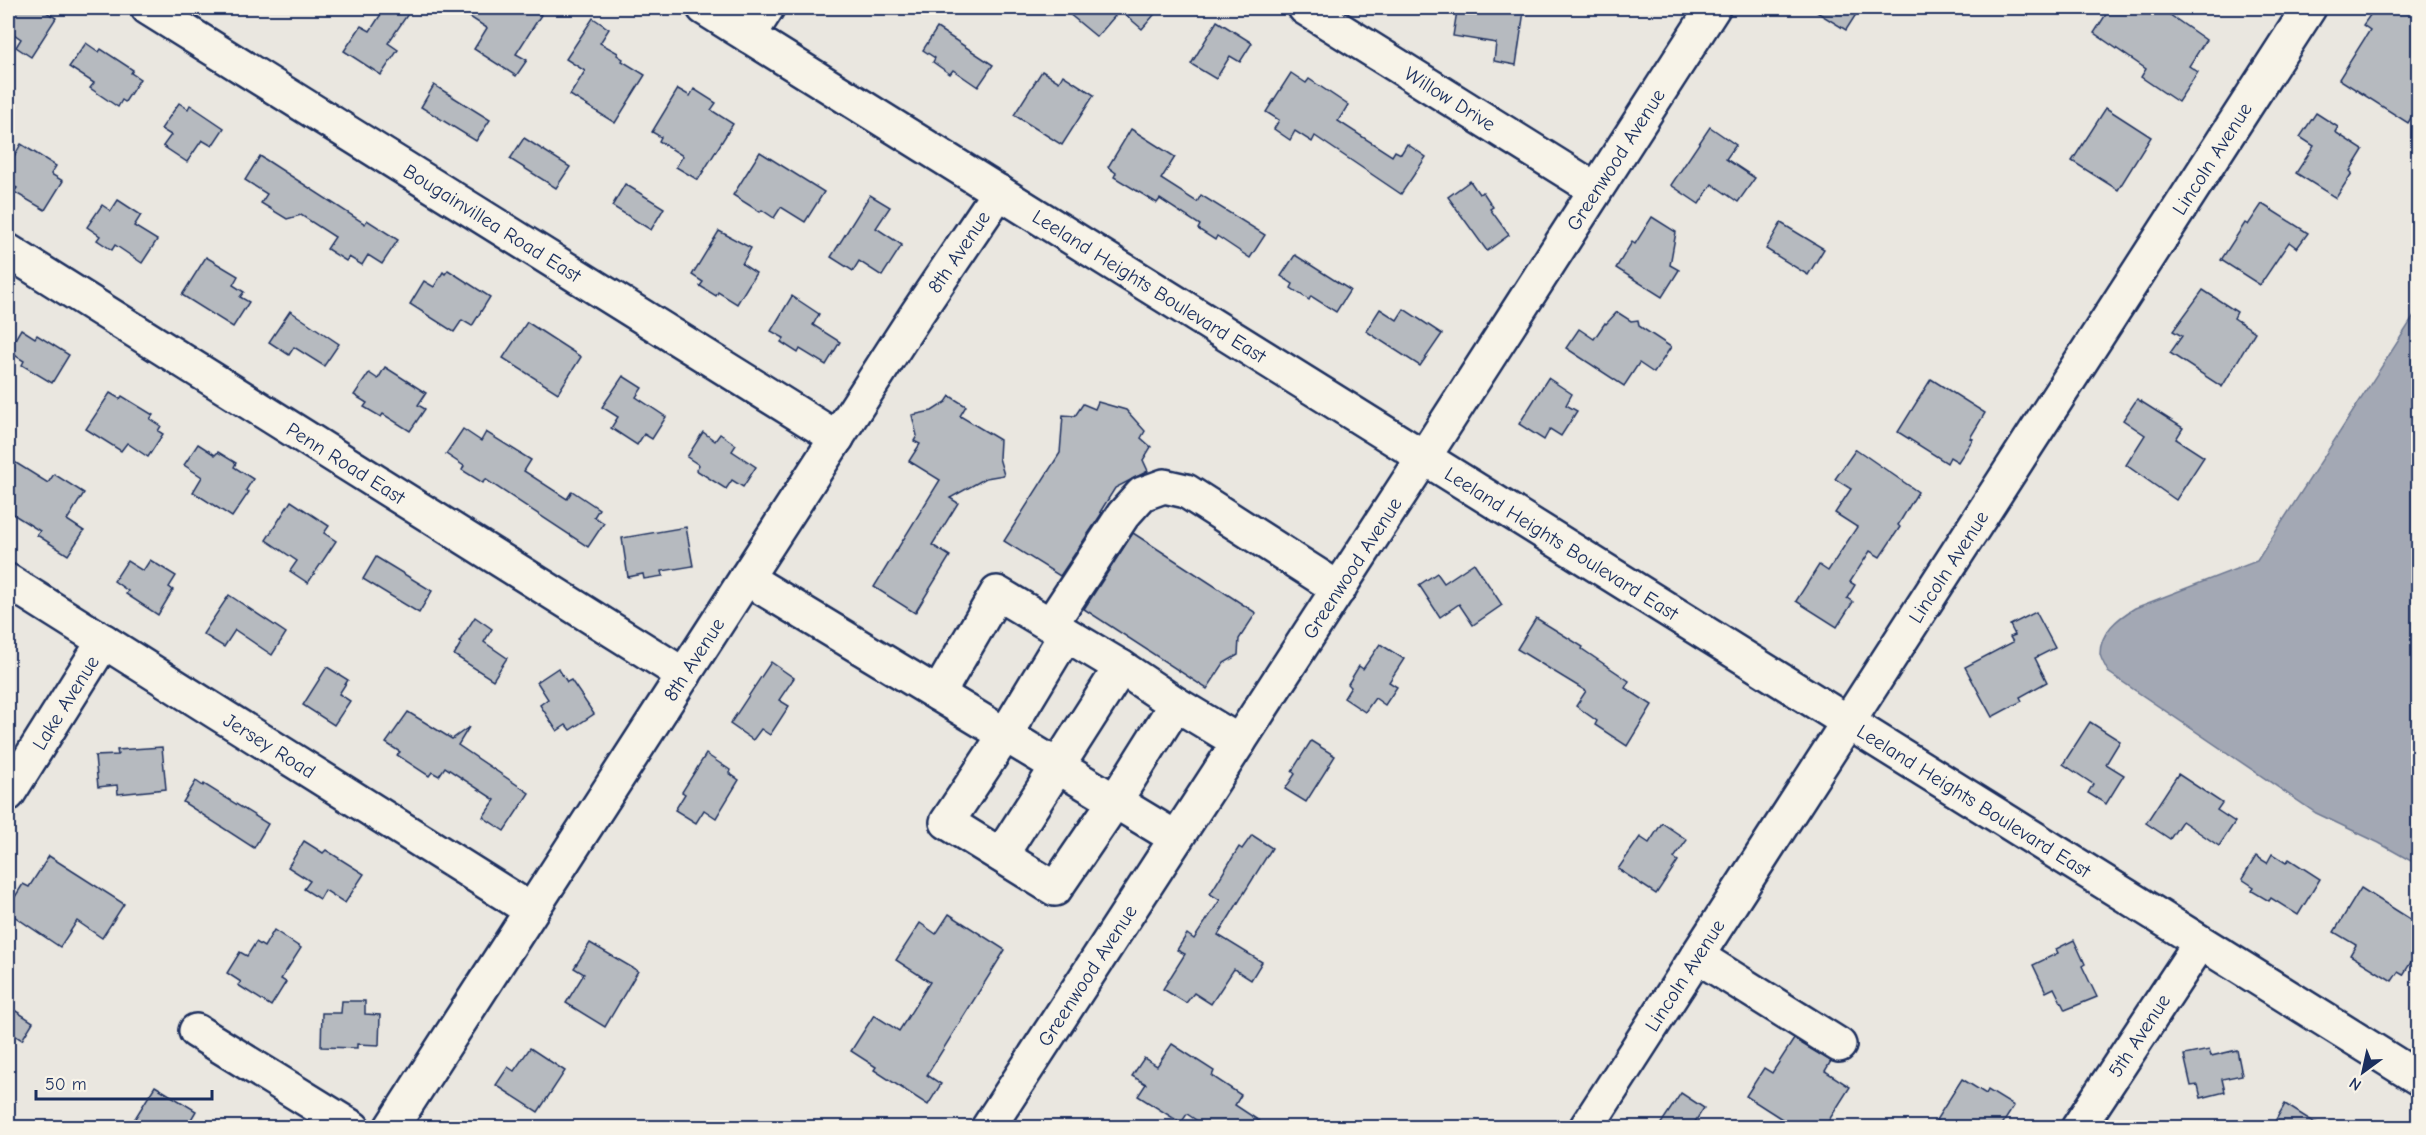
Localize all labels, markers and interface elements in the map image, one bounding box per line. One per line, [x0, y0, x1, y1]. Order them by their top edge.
street label: Willow Drive [1400, 62, 1500, 136]
street label: Greenwood Avenue [1561, 84, 1670, 235]
street label: Lincoln Avenue [2167, 98, 2256, 219]
street label: Bougainvillea Road East [399, 159, 586, 288]
street label: Leeland Heights Boulevard East [1028, 205, 1271, 368]
street label: 8th Avenue [923, 206, 995, 297]
street label: Penn Road East [282, 417, 411, 509]
street label: Leeland Heights Boulevard East [1441, 462, 1684, 626]
street label: Greenwood Avenue [1298, 493, 1406, 643]
street label: Lincoln Avenue [1904, 506, 1993, 627]
street label: 8th Avenue [658, 613, 729, 705]
street label: Lake Avenue [27, 651, 104, 754]
street label: Jersey Road [219, 708, 320, 783]
street label: Leeland Heights Boulevard East [1853, 719, 2096, 883]
street label: Greenwood Avenue [1033, 900, 1142, 1050]
street label: Lincoln Avenue [1640, 915, 1729, 1035]
street label: 5th Avenue [2103, 989, 2175, 1081]
north arrow [2333, 1042, 2393, 1102]
scale bar [36, 1063, 212, 1101]
text: N [2346, 1073, 2365, 1094]
text: 50 m [45, 1074, 87, 1095]

